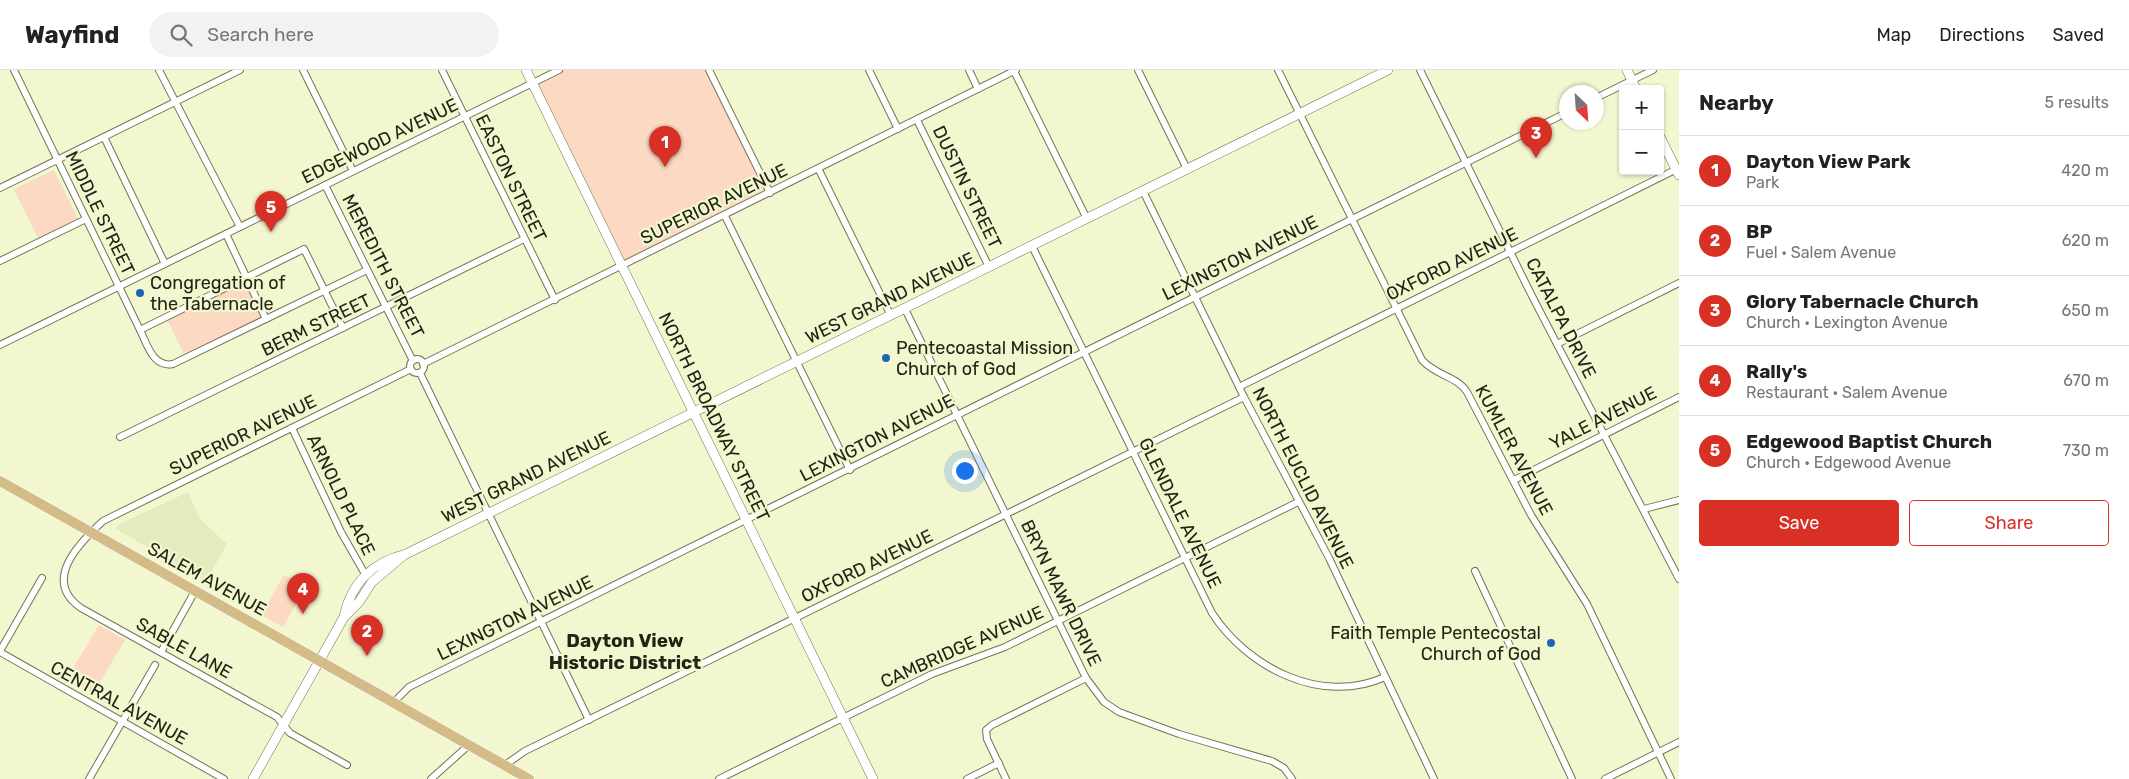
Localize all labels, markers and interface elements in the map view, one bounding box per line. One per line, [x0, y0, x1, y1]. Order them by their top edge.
search box [149, 12, 499, 57]
text: Wayfind [25, 21, 119, 49]
icon: search [167, 21, 195, 49]
text: Search here [207, 23, 314, 46]
text: Map [1876, 24, 1911, 46]
text: Directions [1939, 24, 2025, 46]
text: Saved [2053, 24, 2104, 46]
north arrow [1559, 85, 1604, 130]
map controls [1619, 85, 1664, 175]
button: + [1619, 85, 1664, 130]
text: Nearby [1699, 90, 1774, 115]
text: 5 results [2045, 93, 2109, 112]
street label: EDGEWOOD AVENUE [298, 94, 462, 188]
street label: EASTON STREET [471, 111, 551, 245]
pin: 3 [1520, 117, 1552, 158]
street label: DUSTIN STREET [928, 122, 1006, 252]
pin: 1 [649, 126, 681, 167]
button: − [1619, 130, 1664, 175]
street label: MIDDLE STREET [61, 148, 139, 278]
text: Dayton View Park [1746, 150, 1911, 173]
street label: SUPERIOR AVENUE [637, 159, 791, 249]
text: 1 [1711, 161, 1719, 180]
text: 420 m [2061, 161, 2109, 180]
text: Park [1746, 173, 1779, 192]
street label: MEREDITH STREET [337, 190, 429, 342]
pin: 5 [255, 191, 287, 232]
street label: LEXINGTON AVENUE [1158, 211, 1322, 305]
text: BP [1746, 220, 1772, 243]
street label: OXFORD AVENUE [1383, 223, 1521, 305]
text: 2 [1710, 231, 1720, 250]
text: 620 m [2062, 231, 2109, 250]
text: Fuel · Salem Avenue [1746, 243, 1896, 262]
street label: WEST GRAND AVENUE [802, 247, 978, 349]
street label: CATALPA DRIVE [1521, 254, 1601, 382]
place label: Congregation of the Tabernacle [150, 272, 286, 315]
marker: Congregation of the Tabernacle [134, 287, 146, 299]
street label: BERM STREET [258, 289, 374, 361]
text: Glory Tabernacle Church [1746, 290, 1979, 313]
text: 3 [1710, 301, 1720, 320]
text: 650 m [2062, 301, 2109, 320]
street label: NORTH BROADWAY STREET [654, 309, 774, 525]
text: Church · Lexington Avenue [1746, 313, 1948, 332]
place label: Pentecoastal Mission Church of God [896, 337, 1073, 380]
marker: Pentecoastal Mission Church of God [880, 352, 892, 364]
text: Rally's [1746, 360, 1807, 383]
text: 4 [1710, 371, 1720, 390]
text: 670 m [2063, 371, 2109, 390]
street label: KUMLER AVENUE [1470, 381, 1558, 519]
street label: YALE AVENUE [1546, 382, 1660, 454]
text: Restaurant · Salem Avenue [1746, 383, 1947, 402]
street label: NORTH EUCLID AVENUE [1248, 384, 1358, 572]
street label: LEXINGTON AVENUE [796, 389, 958, 487]
street label: SUPERIOR AVENUE [166, 390, 320, 480]
street label: WEST GRAND AVENUE [438, 426, 614, 528]
text: Edgewood Baptist Church [1746, 430, 1992, 453]
street label: ARNOLD PLACE [302, 431, 380, 559]
street label: GLENDALE AVENUE [1134, 434, 1226, 592]
text: 5 [1710, 441, 1720, 460]
text: 730 m [2063, 441, 2109, 460]
text: Church · Edgewood Avenue [1746, 453, 1951, 472]
your location [952, 458, 978, 484]
button: Save [1699, 500, 1899, 546]
button: Share [1909, 500, 2109, 546]
street label: BRYN MAWR DRIVE [1016, 516, 1106, 670]
street label: OXFORD AVENUE [798, 525, 936, 607]
street label: SALEM AVENUE [144, 537, 270, 621]
street label: LEXINGTON AVENUE [433, 571, 597, 665]
pin: 4 [287, 573, 319, 614]
street label: CAMBRIDGE AVENUE [877, 601, 1047, 693]
street label: SABLE LANE [132, 613, 236, 683]
pin: 2 [351, 615, 383, 656]
place label: Faith Temple Pentecostal Church of God [1330, 622, 1541, 665]
district label: Dayton View Historic District [549, 629, 701, 674]
marker: Faith Temple Pentecostal Church of God [1545, 637, 1557, 649]
street label: CENTRAL AVENUE [47, 656, 191, 750]

